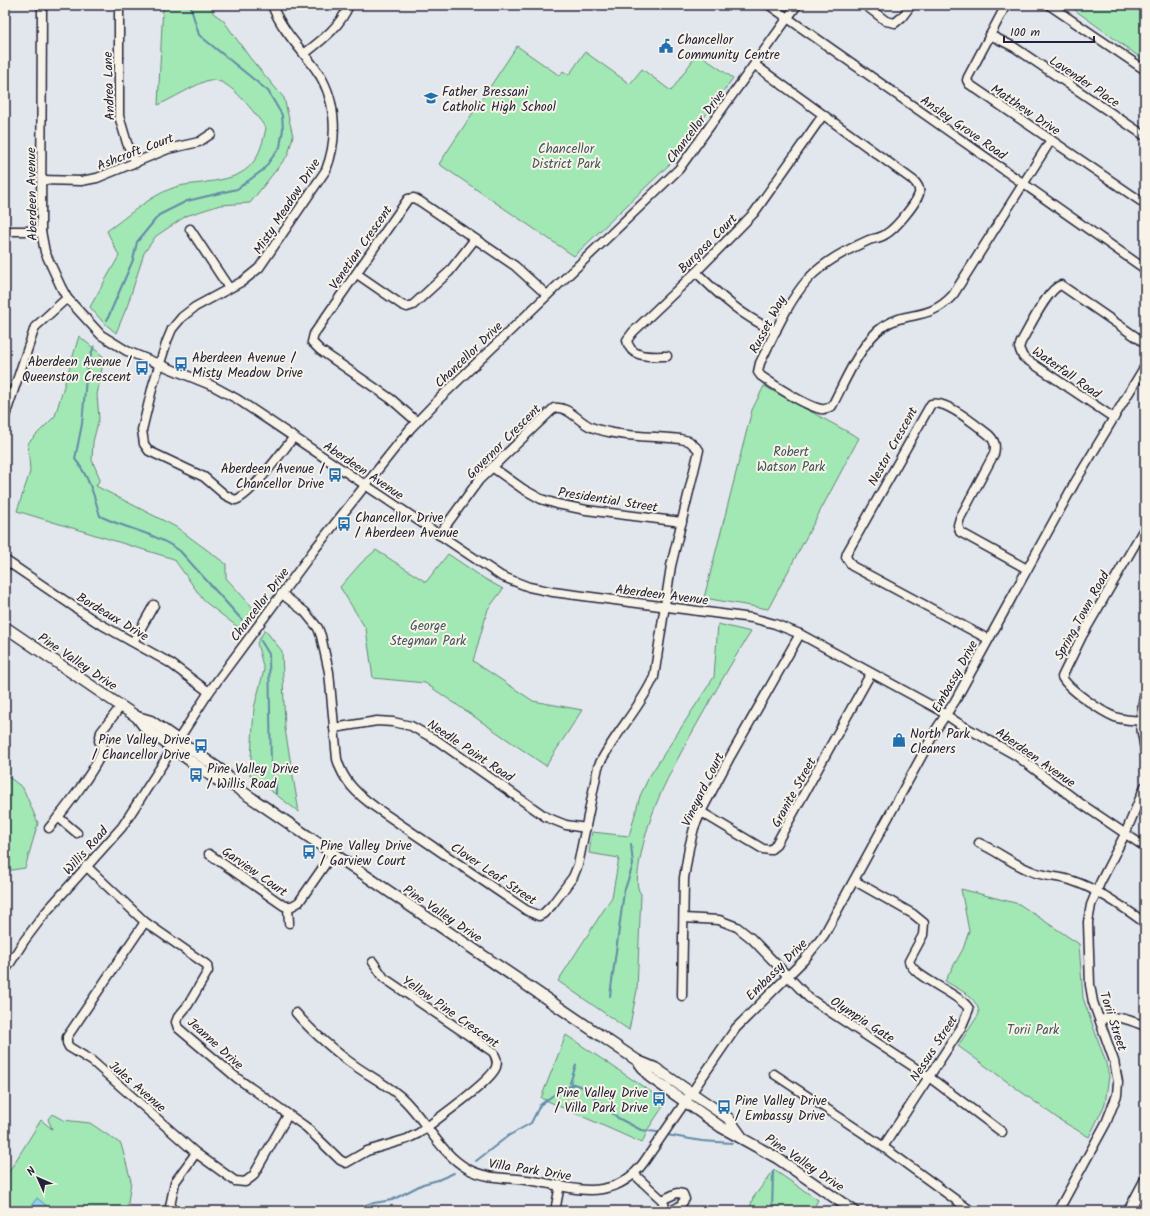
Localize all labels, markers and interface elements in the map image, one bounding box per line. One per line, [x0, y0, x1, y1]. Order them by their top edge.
scale bar [1004, 18, 1094, 44]
text: 100 m [1010, 23, 1041, 42]
place label: Chancellor Community Centre [677, 30, 780, 66]
public building icon: Chancellor Community Centre [658, 38, 674, 54]
street label: Andrea Lane [98, 51, 121, 121]
street label: Lavender Place [1045, 51, 1124, 114]
street label: Matthew Drive [986, 79, 1064, 141]
place label: Father Bressani Catholic High School [442, 82, 556, 118]
street label: Chancellor Drive [661, 85, 731, 168]
school or university icon: Father Bressani Catholic High School [423, 90, 439, 106]
street label: Ansley Grove Road [916, 91, 1011, 166]
street label: Ashcroft Court [94, 128, 178, 177]
park label: Chancellor District Park [531, 139, 601, 175]
street label: Aberdeen Avenue [21, 147, 44, 241]
street label: Misty Meadow Drive [248, 154, 326, 259]
street label: Venetian Crescent [324, 201, 399, 294]
street label: Burgosa Court [673, 209, 743, 279]
street label: Russet Way [744, 291, 793, 358]
street label: Chancellor Drive [430, 317, 508, 393]
street label: Waterfall Road [1027, 342, 1105, 405]
place label: Aberdeen Avenue / Misty Meadow Drive [192, 348, 303, 384]
place label: Aberdeen Avenue / Queenston Crescent [22, 352, 132, 388]
bus stop icon: Aberdeen Avenue / Misty Meadow Drive [173, 356, 189, 372]
bus stop icon: Aberdeen Avenue / Queenston Crescent [134, 360, 150, 376]
street label: Governor Crescent [462, 399, 547, 484]
street label: Nestor Crescent [863, 402, 924, 490]
street label: Aberdeen Avenue [319, 436, 408, 506]
park label: Robert Watson Park [757, 442, 826, 478]
place label: Aberdeen Avenue / Chancellor Drive [221, 459, 325, 495]
bus stop icon: Aberdeen Avenue / Chancellor Drive [327, 467, 343, 483]
street label: Presidential Street [556, 482, 660, 519]
place label: Chancellor Drive / Aberdeen Avenue [355, 508, 458, 544]
bus stop icon: Chancellor Drive / Aberdeen Avenue [336, 516, 352, 532]
street label: Chancellor Drive [225, 563, 295, 646]
street label: Spring Town Road [1049, 567, 1116, 664]
street label: Aberdeen Avenue [614, 579, 710, 612]
street label: Bordeaux Drive [72, 587, 152, 647]
park label: George Stegman Park [390, 616, 467, 652]
street label: Pine Valley Drive [33, 628, 121, 697]
street label: Embassy Drive [927, 636, 984, 717]
street label: Needle Point Road [423, 714, 518, 788]
street label: Aberdeen Avenue [991, 723, 1080, 794]
place label: North Park Cleaners [910, 724, 971, 760]
place label: Pine Valley Drive / Chancellor Drive [92, 730, 190, 766]
shop icon: North Park Cleaners [891, 732, 907, 748]
bus stop icon: Pine Valley Drive / Chancellor Drive [193, 738, 209, 754]
street label: Vineyard Court [676, 748, 731, 830]
street label: Granite Street [766, 753, 823, 832]
place label: Pine Valley Drive / Willis Road [207, 759, 299, 795]
bus stop icon: Pine Valley Drive / Willis Road [188, 767, 204, 783]
street label: Willis Road [58, 821, 114, 880]
place label: Pine Valley Drive / Garview Court [320, 836, 412, 872]
street label: Clover Leaf Street [446, 838, 541, 911]
street label: Garview Court [217, 842, 292, 903]
bus stop icon: Pine Valley Drive / Garview Court [301, 844, 317, 860]
street label: Pine Valley Drive [398, 880, 486, 949]
street label: Embassy Drive [741, 934, 813, 1006]
street label: Yellow Pine Crescent [397, 971, 504, 1054]
street label: Torii Street [1093, 989, 1132, 1055]
street label: Olympia Gate [826, 992, 899, 1049]
street label: Nessus Street [905, 1011, 964, 1086]
street label: Jeanne Drive [182, 1013, 248, 1075]
park label: Torii Park [1007, 1020, 1060, 1041]
street label: Jules Avenue [104, 1056, 171, 1118]
place label: Pine Valley Drive / Villa Park Drive [555, 1083, 648, 1119]
bus stop icon: Pine Valley Drive / Villa Park Drive [651, 1091, 667, 1107]
place label: Pine Valley Drive / Embassy Drive [735, 1091, 827, 1127]
bus stop icon: Pine Valley Drive / Embassy Drive [716, 1099, 732, 1115]
street label: Pine Valley Drive [760, 1129, 848, 1198]
street label: Villa Park Drive [487, 1154, 573, 1187]
north arrow [18, 1158, 58, 1198]
text: N [23, 1163, 40, 1180]

